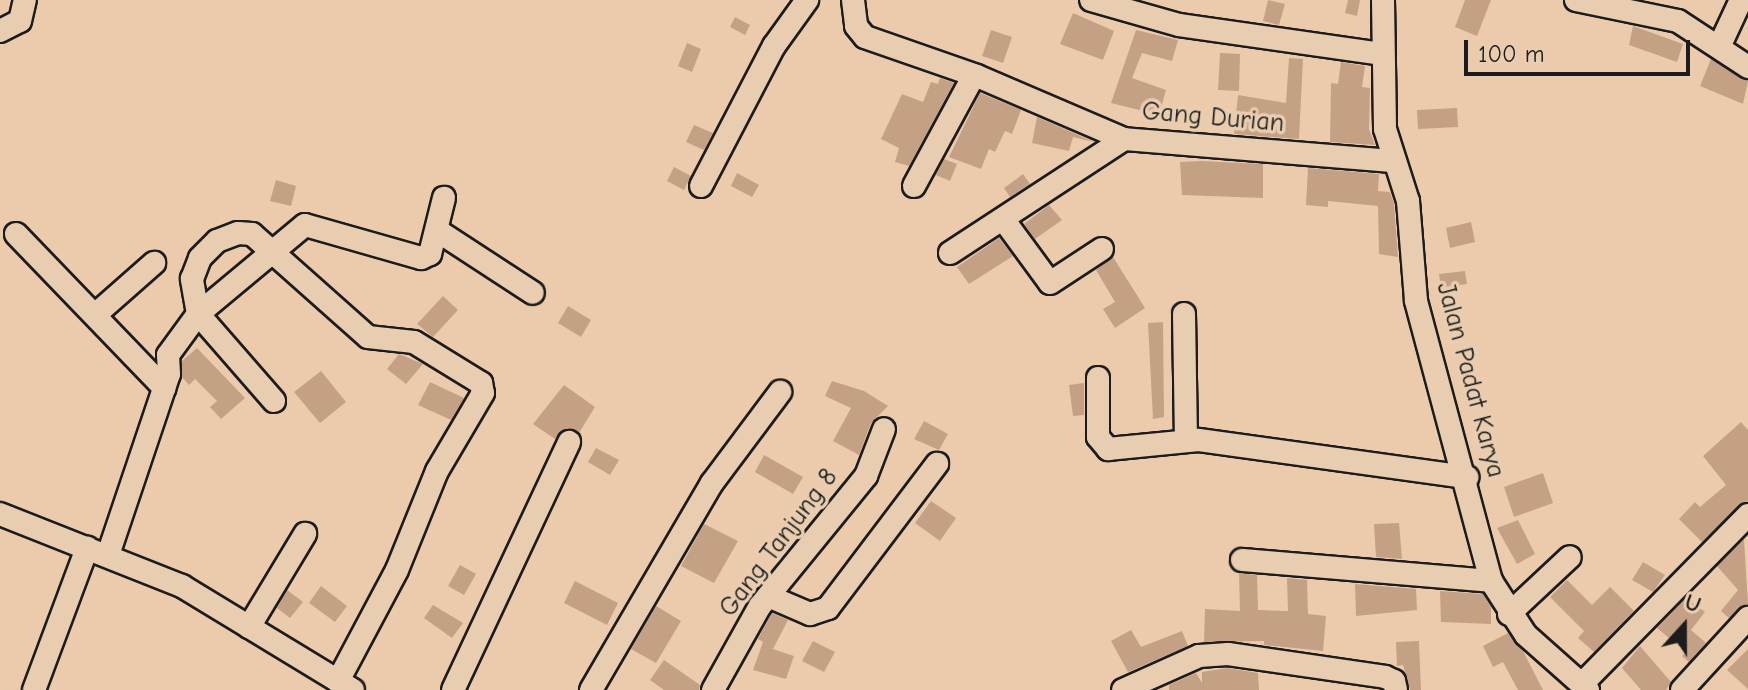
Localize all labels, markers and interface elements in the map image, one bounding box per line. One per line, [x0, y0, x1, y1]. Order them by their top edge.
scale bar [1468, 24, 1694, 74]
text: 100 m [1478, 40, 1545, 68]
street label: Gang Durian [1141, 96, 1285, 140]
street label: Jalan Padat Karya [1429, 279, 1511, 481]
street label: Gang Tanjung 8 [713, 463, 845, 623]
north arrow [1644, 586, 1724, 666]
text: U [1681, 589, 1704, 618]

